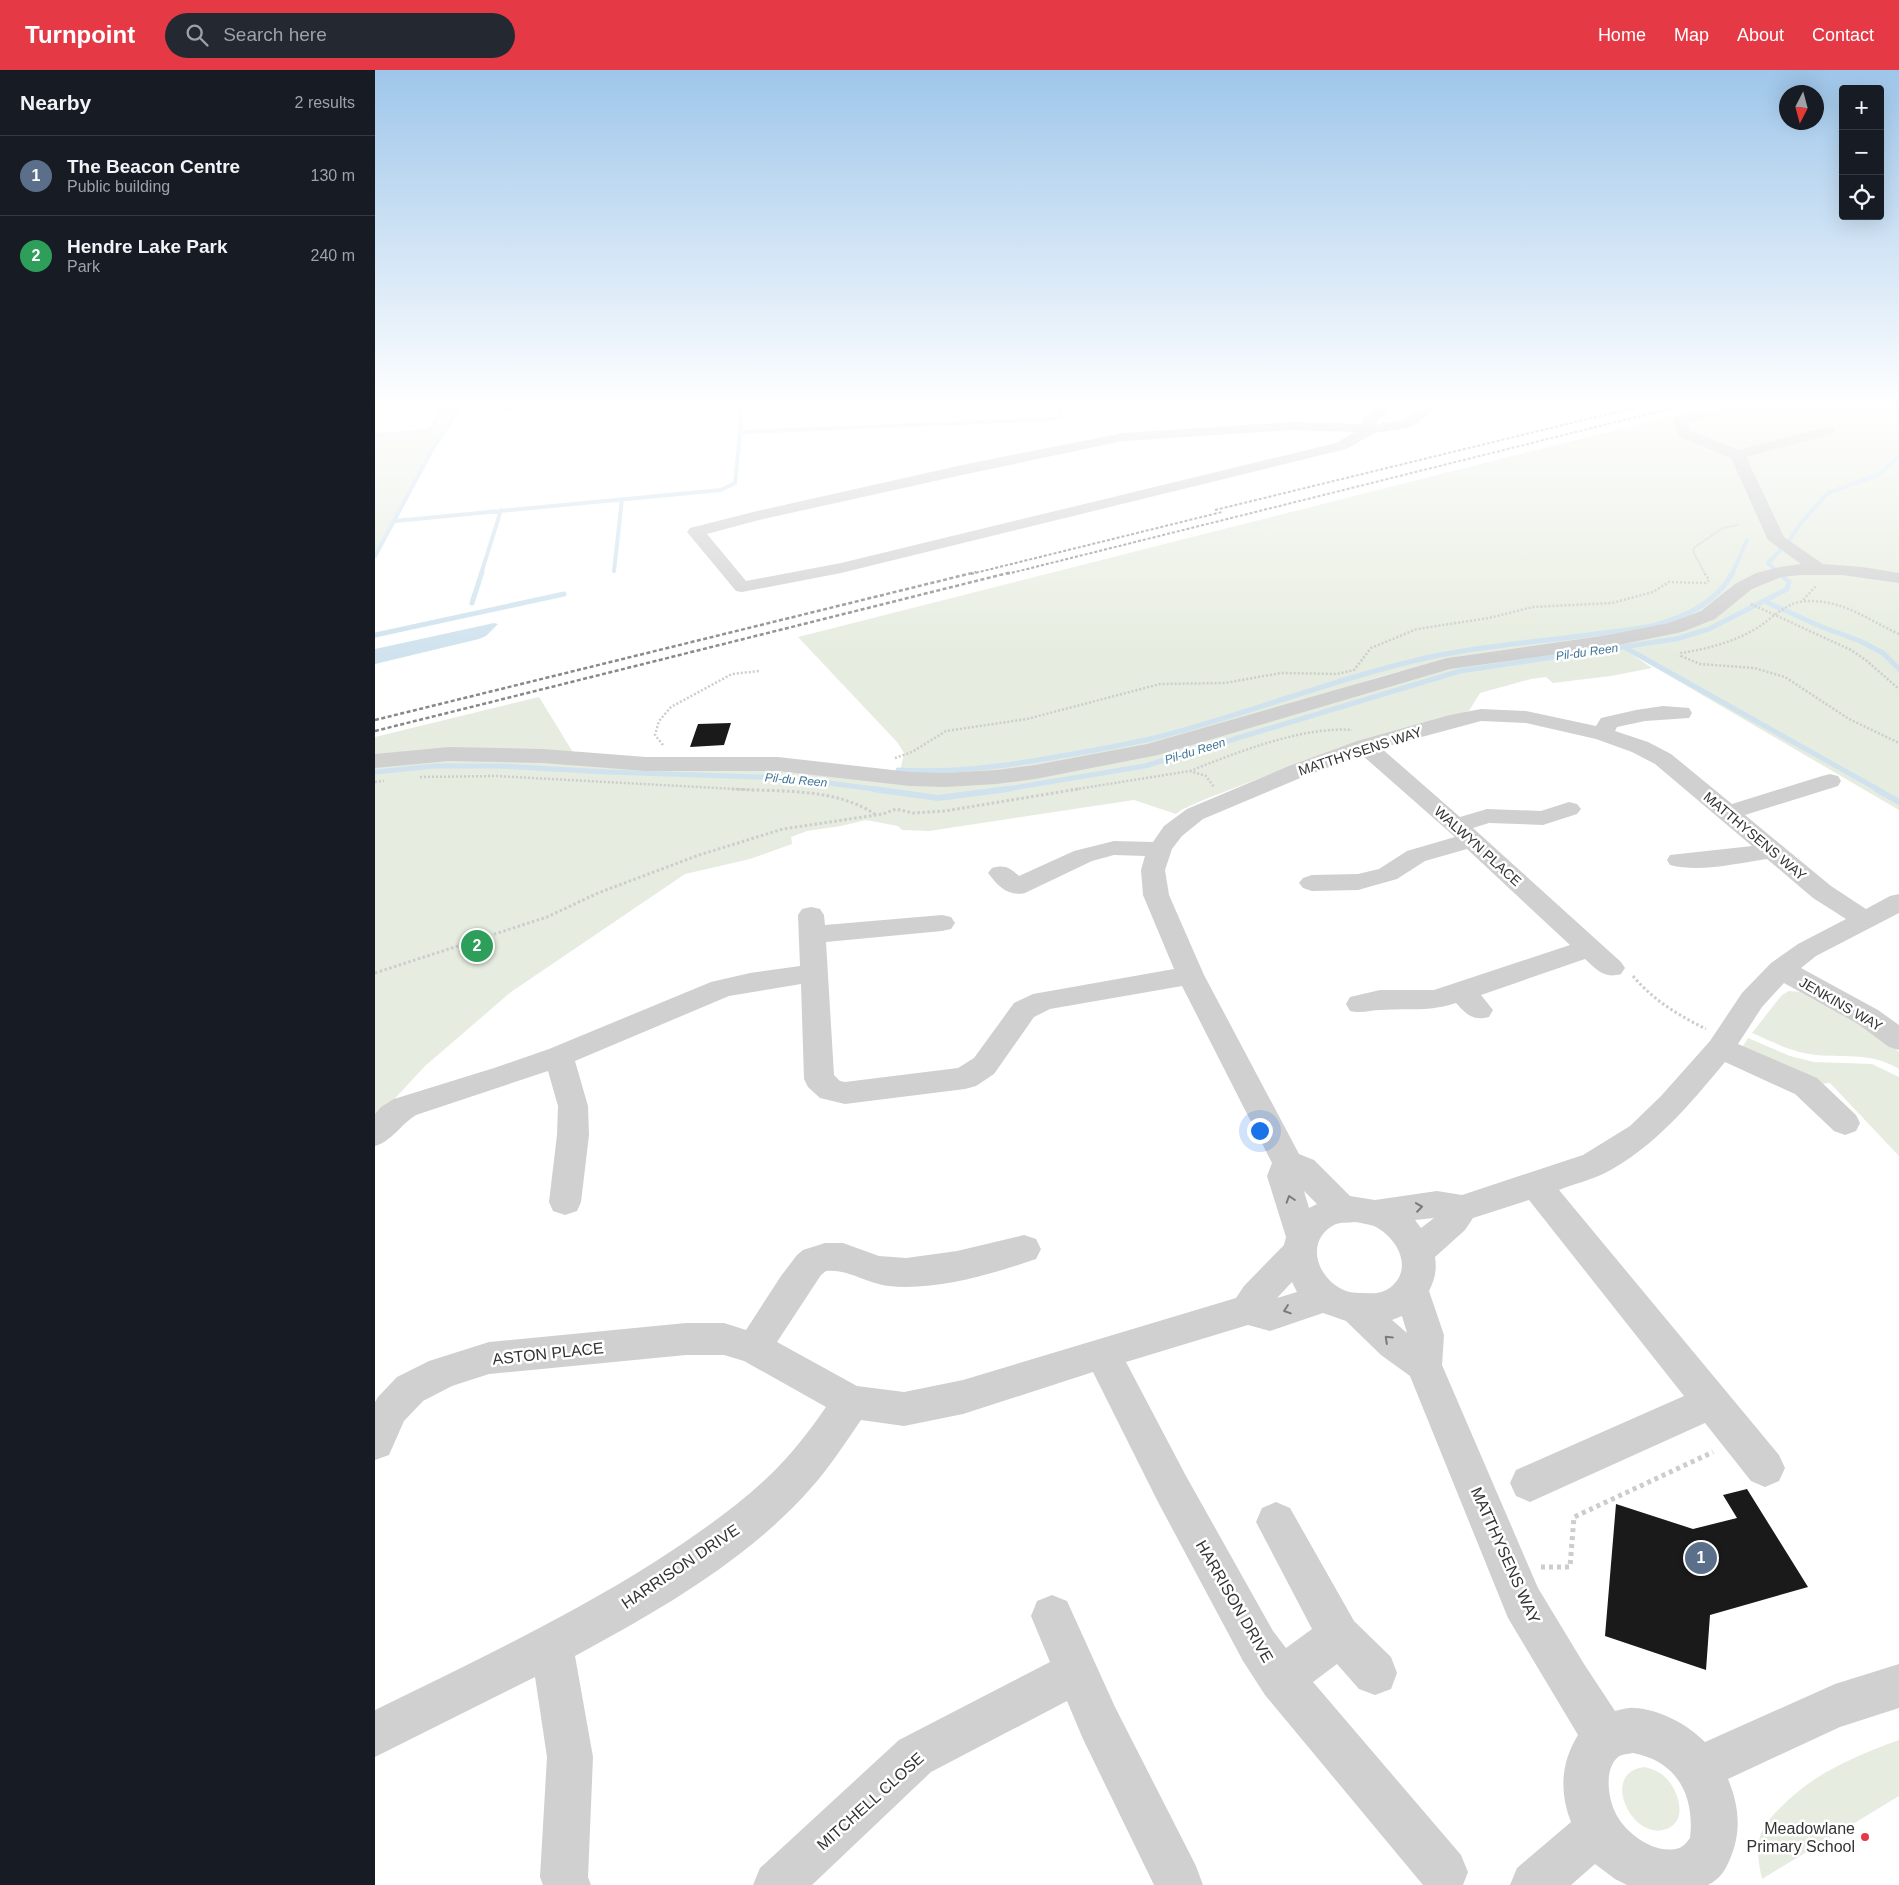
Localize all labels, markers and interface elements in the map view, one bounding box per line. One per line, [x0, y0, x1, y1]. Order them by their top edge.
search box [165, 13, 515, 58]
text: Turnpoint [25, 21, 135, 48]
icon: search [183, 21, 211, 49]
text: Search here [223, 24, 327, 45]
text: Home [1598, 25, 1646, 45]
text: Map [1674, 25, 1709, 45]
text: About [1737, 25, 1784, 45]
text: Contact [1812, 25, 1874, 45]
north arrow [1779, 85, 1824, 130]
map controls [1839, 85, 1884, 220]
button: + [1839, 85, 1884, 130]
text: Nearby [20, 91, 91, 114]
text: 2 results [295, 94, 355, 111]
button: − [1839, 130, 1884, 175]
text: The Beacon Centre [67, 156, 240, 177]
text: 1 [32, 167, 40, 184]
text: 130 m [311, 167, 355, 184]
button: locate [1839, 175, 1884, 220]
text: Public building [67, 178, 170, 195]
text: Hendre Lake Park [67, 236, 228, 257]
text: 2 [32, 247, 40, 264]
text: 240 m [311, 247, 355, 264]
text: Park [67, 258, 100, 275]
water label: Pil-du Reen [1555, 641, 1619, 663]
street label: MATTHYSENS WAY [1296, 723, 1424, 779]
water label: Pil-du Reen [1163, 735, 1227, 767]
water label: Pil-du Reen [764, 770, 828, 790]
street label: MATTHYSENS WAY [1701, 788, 1810, 884]
street label: WALWYN PLACE [1431, 803, 1525, 889]
pin: 2 [461, 927, 493, 965]
street label: JENKINS WAY [1797, 974, 1886, 1035]
your location [1247, 1118, 1273, 1144]
one-way arrow [1286, 1196, 1296, 1204]
one-way arrow [1415, 1202, 1423, 1213]
one-way arrow [1283, 1304, 1292, 1314]
one-way arrow [1385, 1336, 1394, 1345]
street label: ASTON PLACE [492, 1339, 605, 1368]
street label: MATTHYSENS WAY [1468, 1484, 1543, 1626]
street label: HARRISON DRIVE [618, 1521, 742, 1612]
street label: HARRISON DRIVE [1193, 1537, 1276, 1665]
pin: 1 [1685, 1539, 1717, 1577]
street label: MITCHELL CLOSE [814, 1749, 927, 1854]
place label: Meadowlane Primary School [1747, 1820, 1855, 1855]
marker: Meadowlane Primary School [1859, 1831, 1871, 1843]

